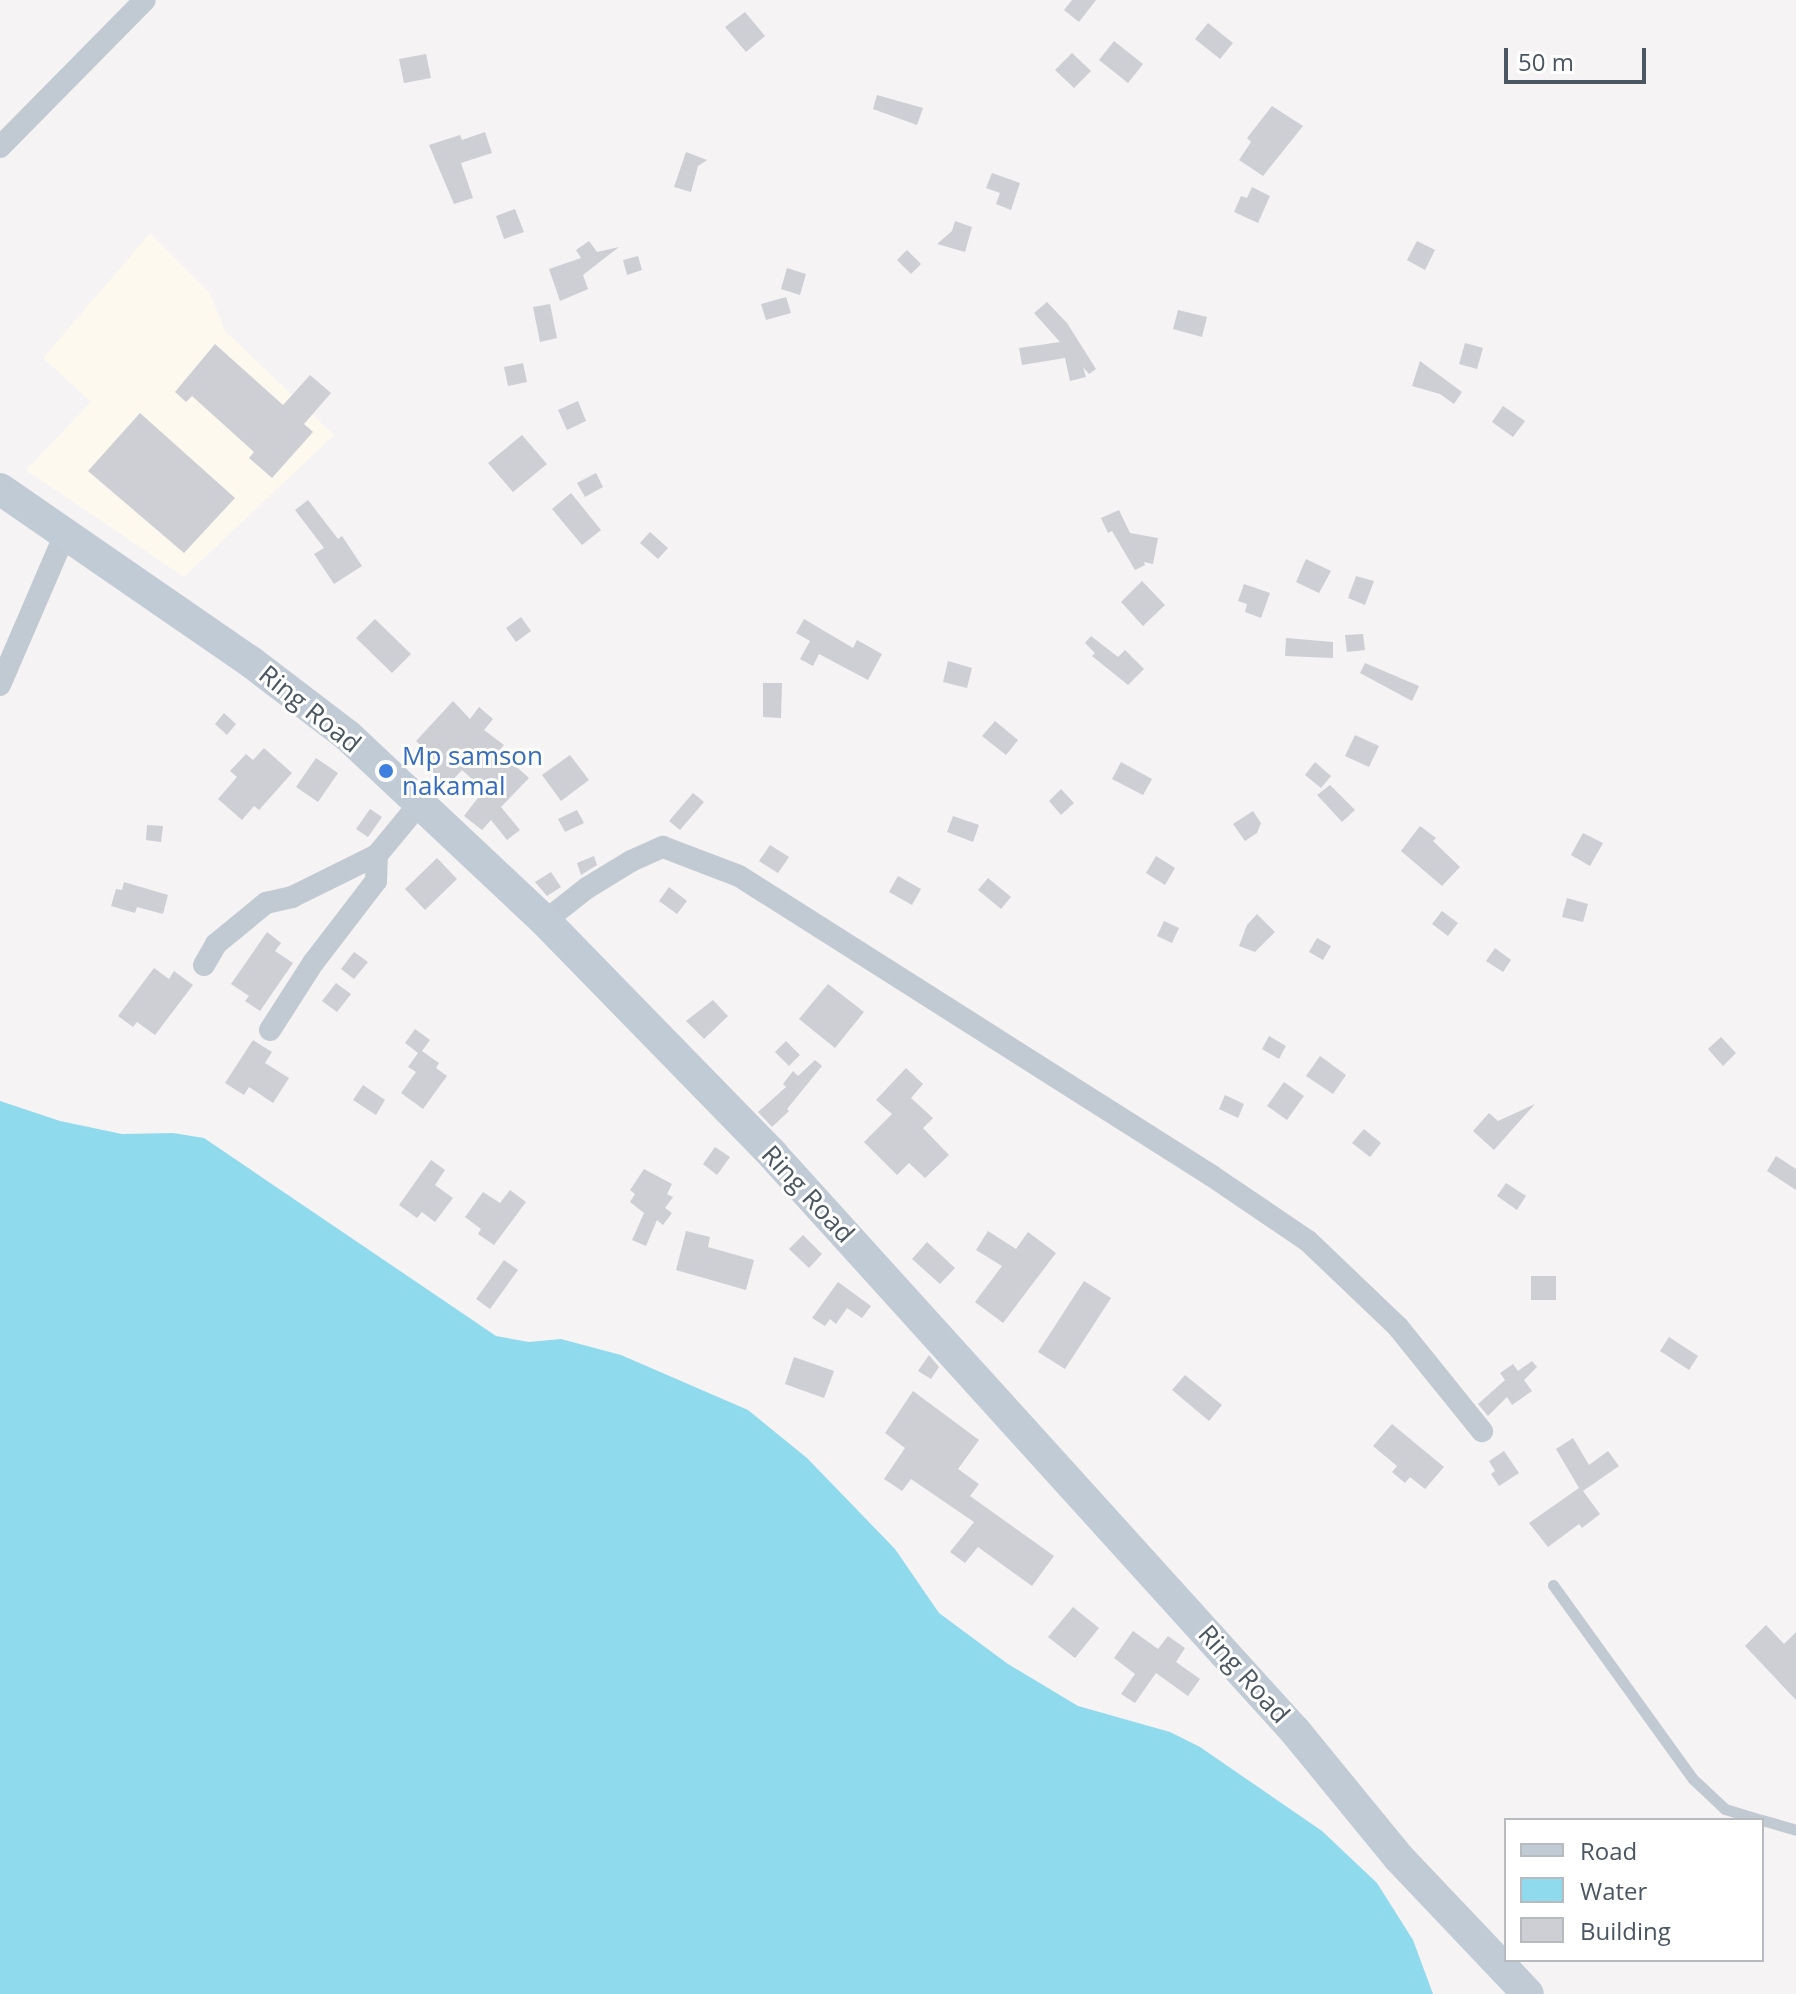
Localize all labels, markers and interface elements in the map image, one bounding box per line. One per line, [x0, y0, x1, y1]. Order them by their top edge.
scale bar [1508, 32, 1650, 82]
text: 50 m [1518, 45, 1574, 78]
street label: Ring Road [253, 659, 367, 759]
place label: Mp samson nakamal [402, 740, 543, 802]
marker: Mp samson nakamal [377, 762, 395, 780]
street label: Ring Road [755, 1139, 861, 1249]
street label: Ring Road [1192, 1618, 1296, 1730]
legend [1504, 1818, 1764, 1962]
text: Road [1580, 1834, 1637, 1867]
text: Water [1580, 1874, 1647, 1907]
text: Building [1580, 1914, 1671, 1947]

